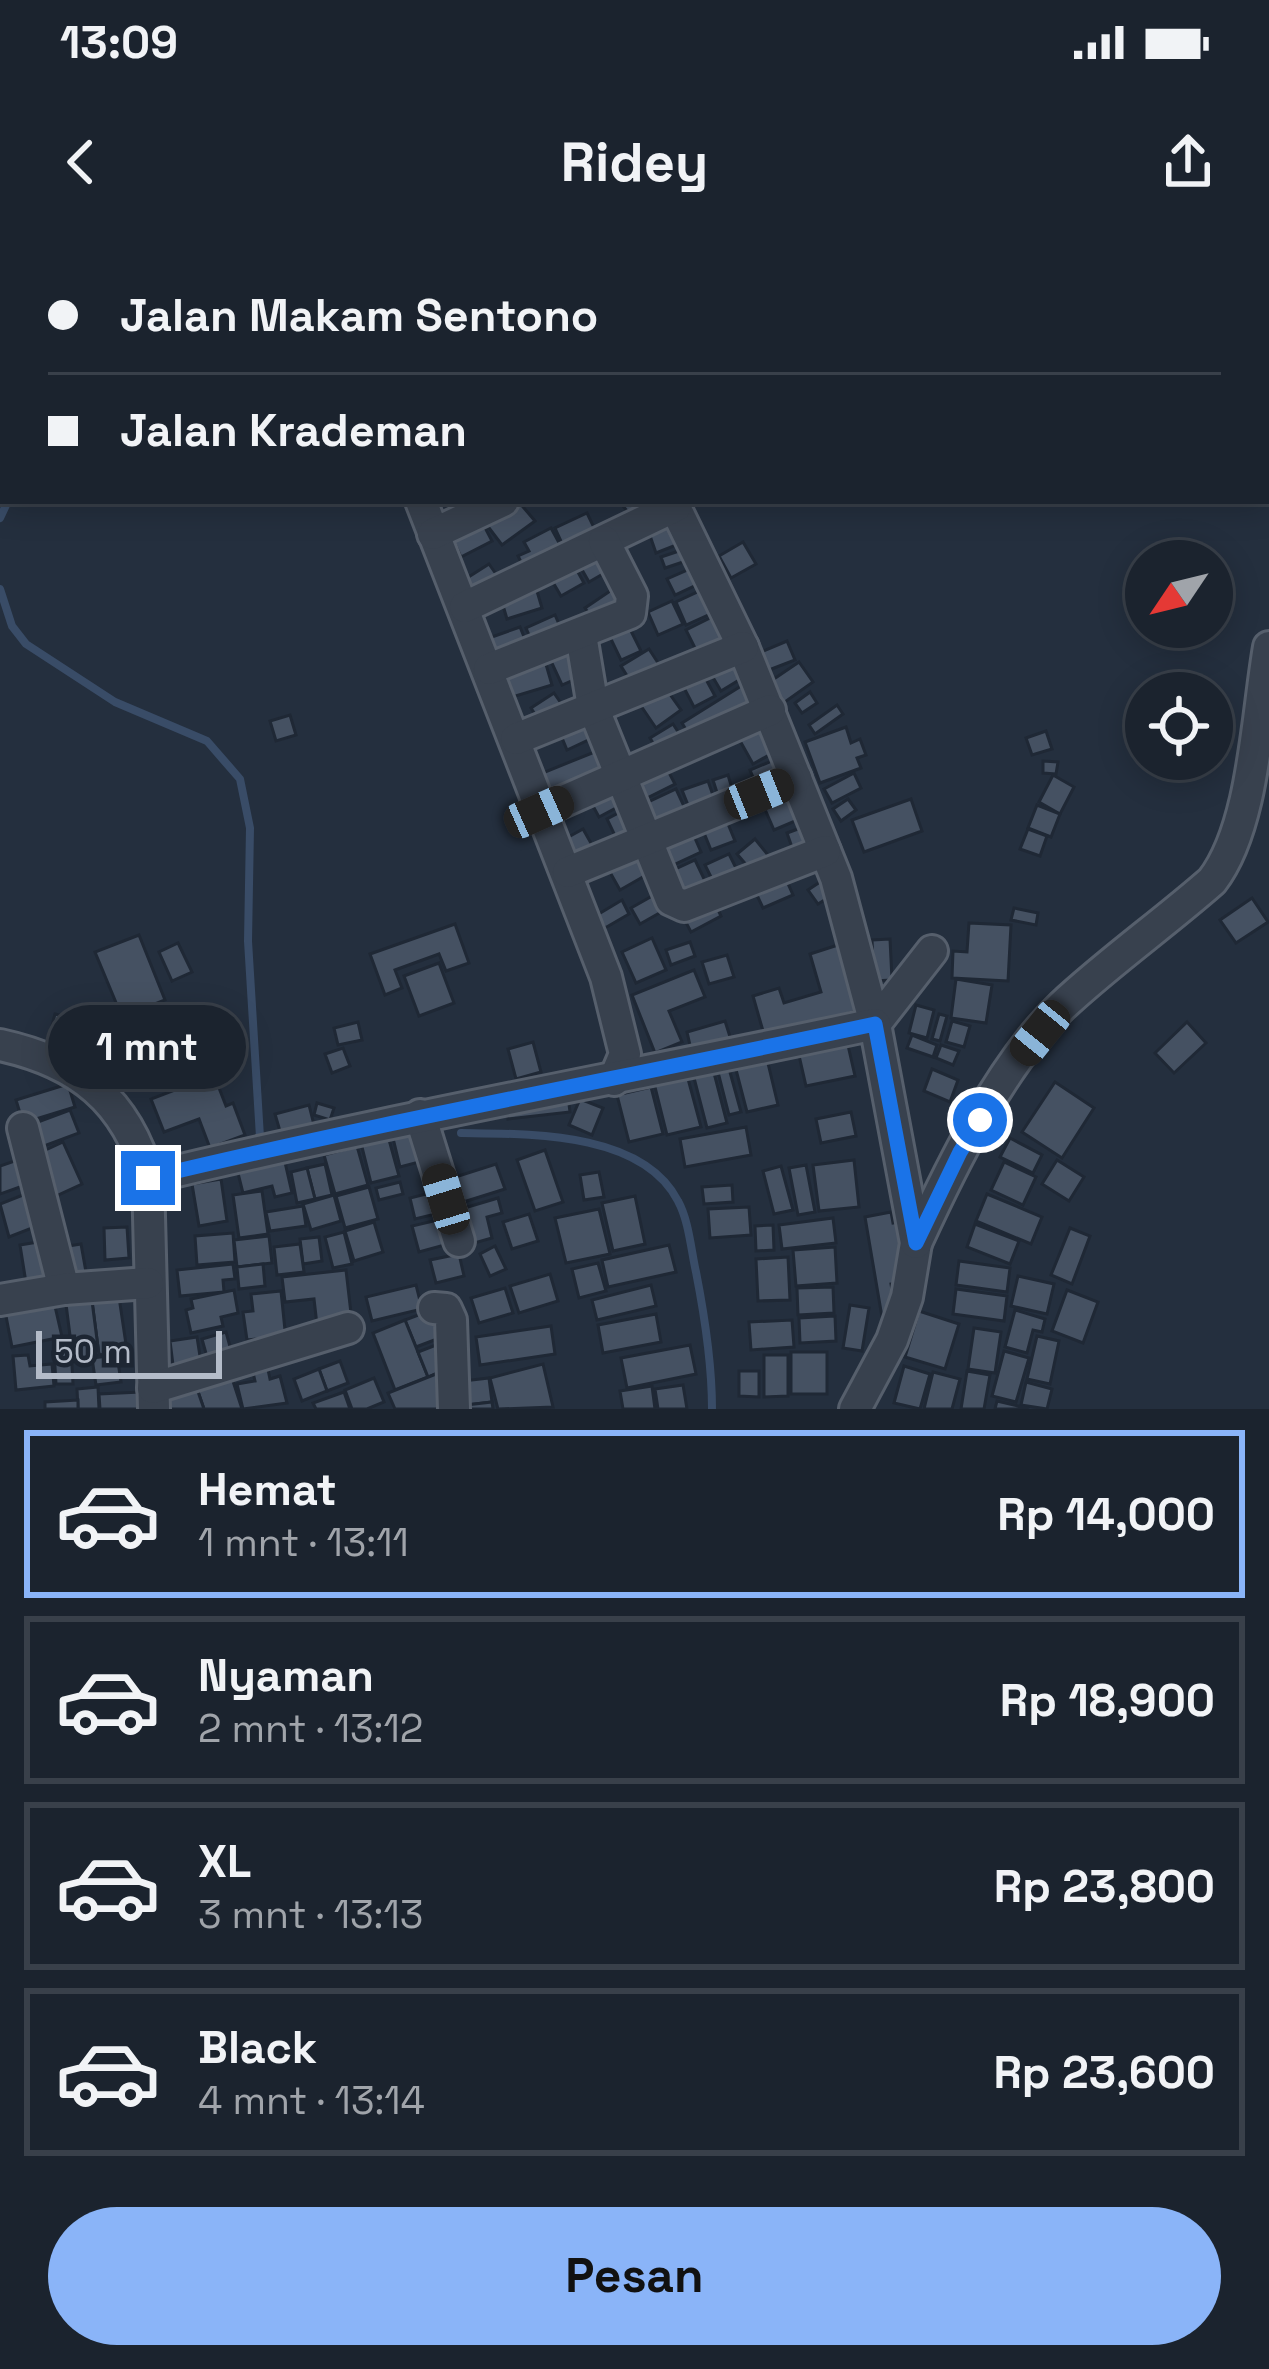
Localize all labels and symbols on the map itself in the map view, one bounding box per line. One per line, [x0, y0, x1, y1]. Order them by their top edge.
north arrow [1125, 540, 1233, 648]
car [719, 764, 799, 824]
car [499, 781, 579, 843]
car [1003, 994, 1077, 1072]
callout: 1 mnt [49, 1004, 247, 1088]
route start [953, 1093, 1007, 1147]
route end [121, 1151, 175, 1205]
car [418, 1159, 474, 1239]
scale bar [36, 1325, 222, 1378]

